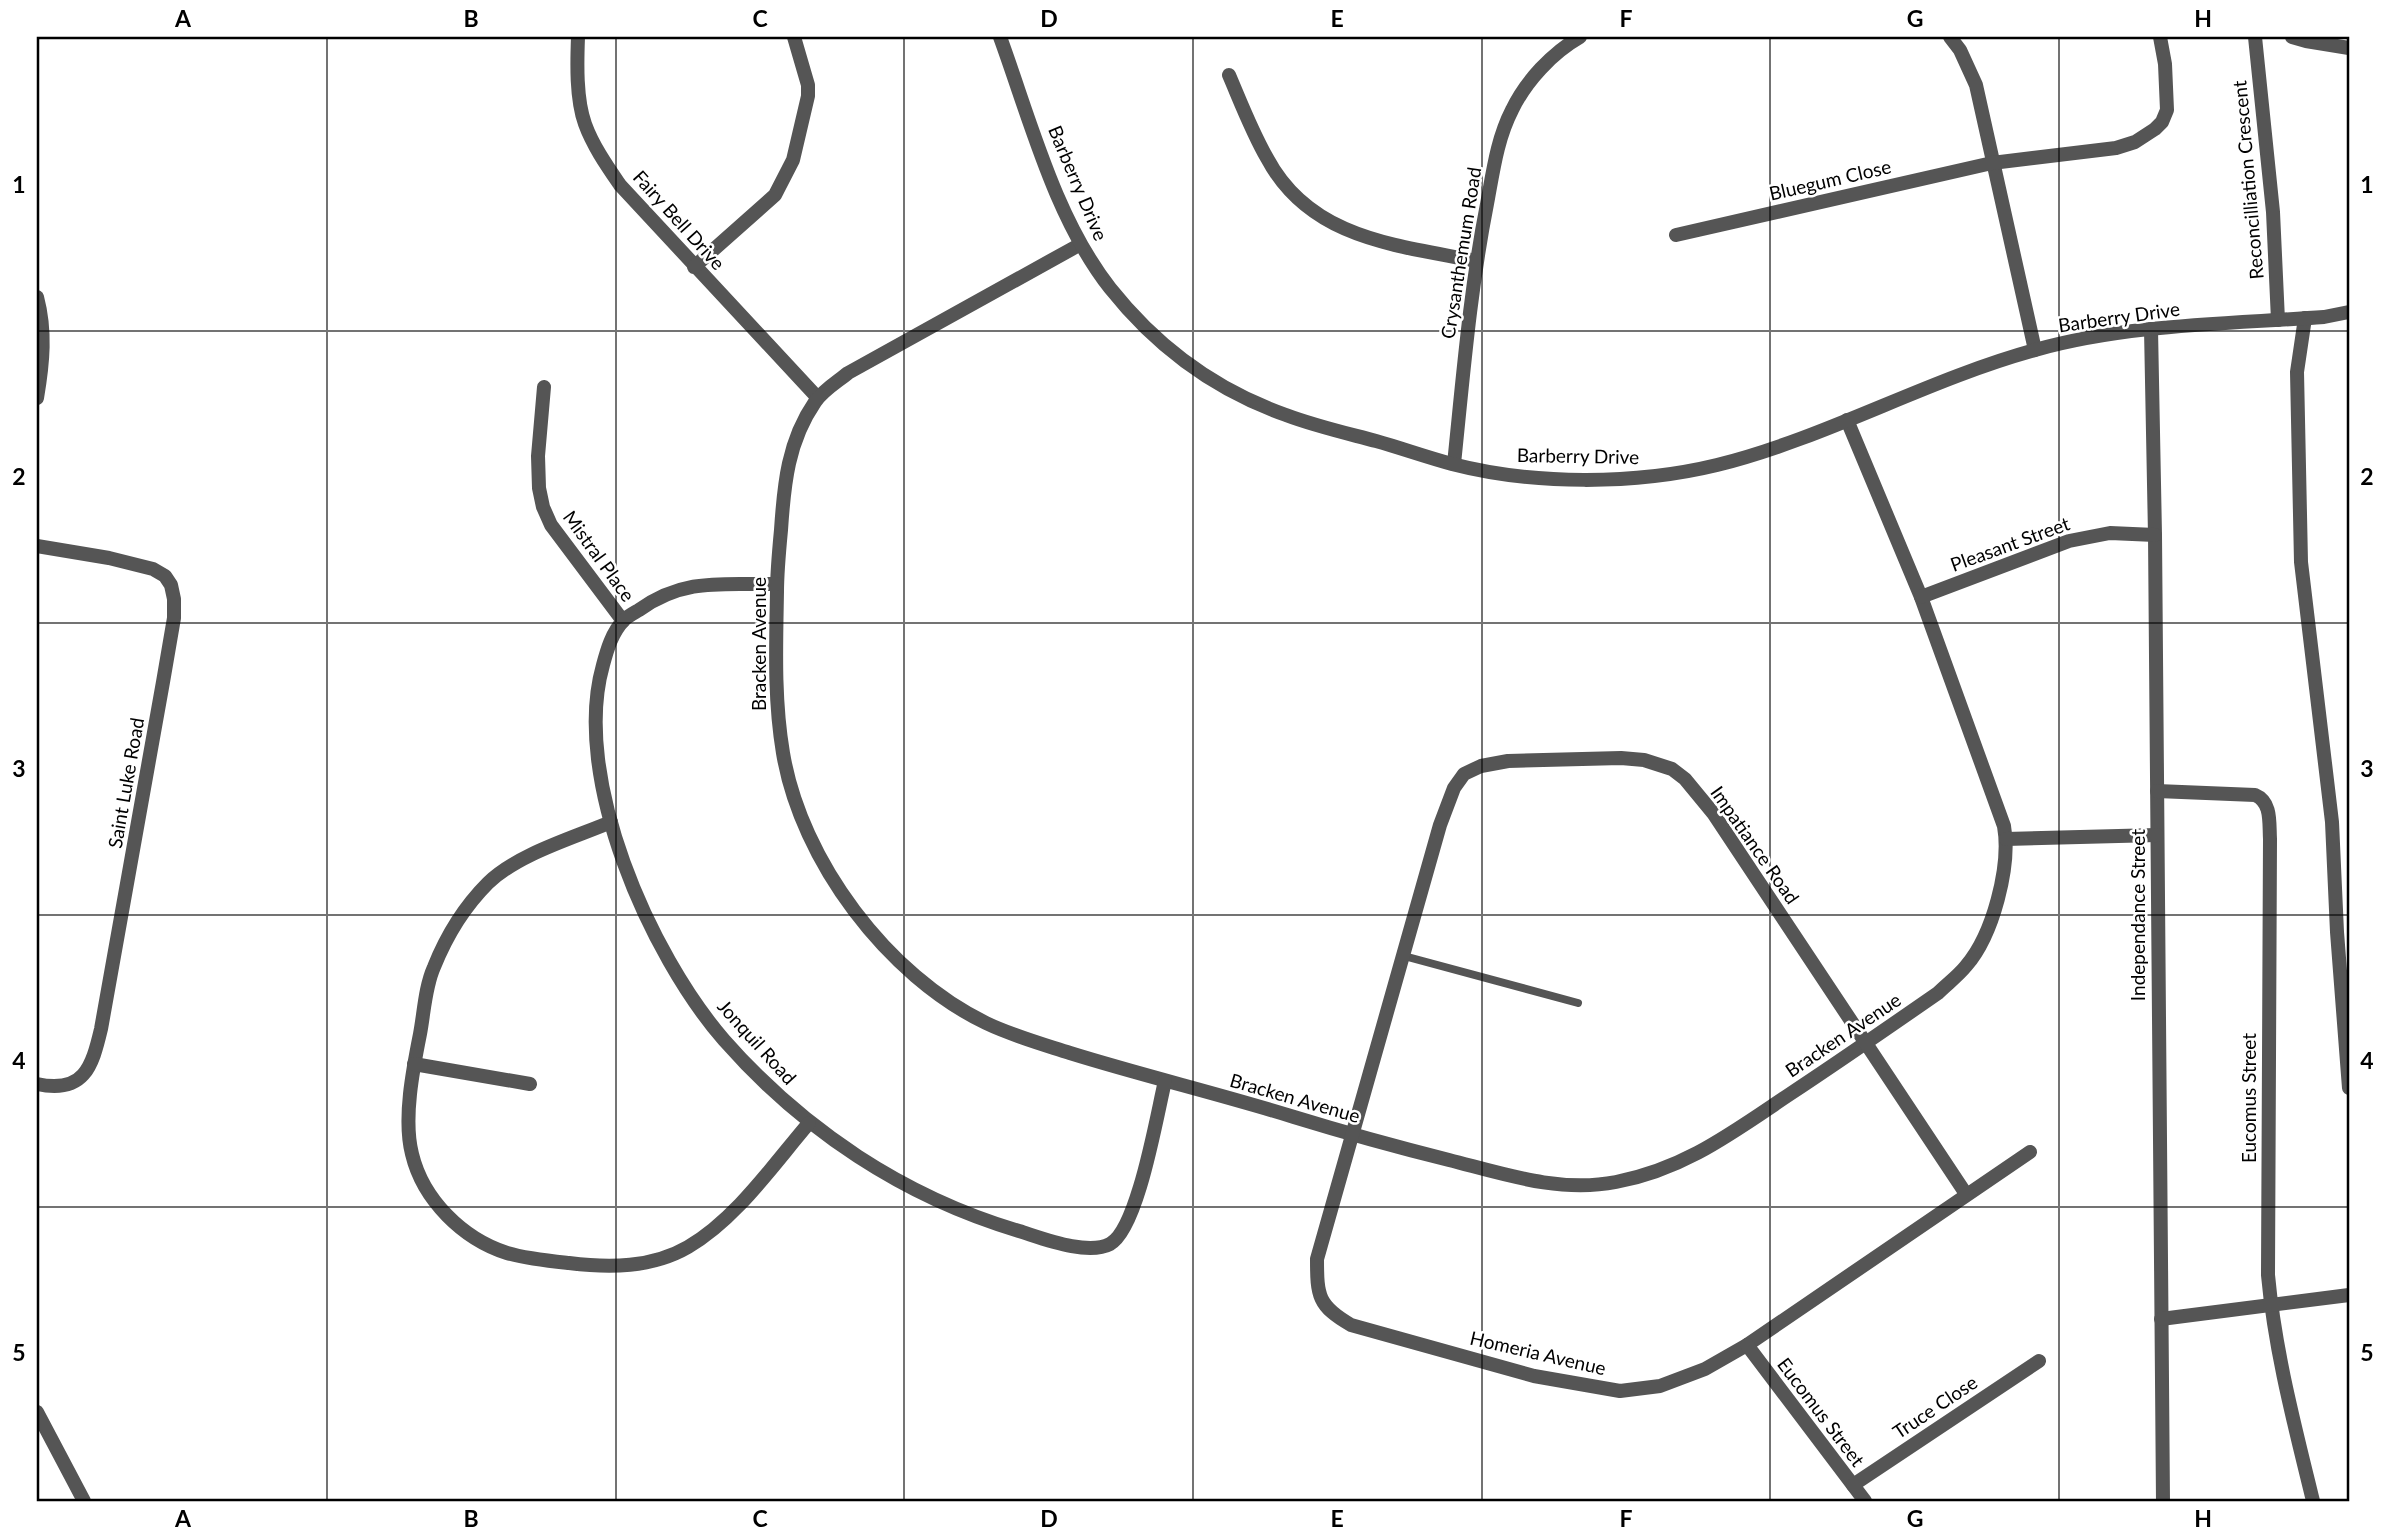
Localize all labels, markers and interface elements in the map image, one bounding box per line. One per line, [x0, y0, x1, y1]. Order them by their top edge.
text: A [174, 4, 192, 32]
text: B [463, 4, 479, 32]
text: C [752, 4, 768, 32]
text: D [1040, 4, 1058, 32]
text: E [1330, 4, 1344, 32]
text: F [1619, 4, 1633, 32]
text: G [1907, 4, 1923, 32]
text: H [2194, 4, 2212, 32]
street label: Reconcilliation Crescent [2227, 79, 2268, 280]
street label: Barberry Drive [1044, 122, 1113, 244]
street label: Bluegum Close [1767, 154, 1893, 205]
street label: Fairy Bell Drive [629, 165, 730, 274]
street label: Crysanthemum Road [1436, 165, 1485, 340]
text: 1 [12, 170, 26, 198]
text: 1 [2360, 170, 2374, 198]
street label: Barberry Drive [2057, 297, 2181, 336]
street label: Barberry Drive [1517, 443, 1639, 468]
text: 2 [12, 462, 26, 490]
text: 2 [2360, 462, 2374, 490]
street label: Mistral Place [559, 506, 640, 606]
street label: Pleasant Street [1947, 511, 2073, 576]
street label: Bracken Avenue [747, 577, 770, 711]
street label: Saint Luke Road [103, 716, 148, 850]
text: 3 [12, 754, 26, 782]
text: 3 [2360, 754, 2374, 782]
street label: Impatiance Road [1706, 781, 1805, 908]
street label: Independance Street [2126, 829, 2149, 1001]
street label: Bracken Avenue [1781, 988, 1905, 1082]
street label: Jonquil Road [713, 994, 801, 1089]
street label: Eucomus Street [2237, 1033, 2260, 1163]
text: 4 [12, 1046, 26, 1074]
text: 4 [2360, 1046, 2374, 1074]
street label: Bracken Avenue [1227, 1068, 1363, 1127]
street label: Homeria Avenue [1468, 1326, 1608, 1379]
text: 5 [12, 1338, 26, 1366]
text: 5 [2360, 1338, 2374, 1366]
street label: Eucomus Street [1773, 1353, 1870, 1471]
street label: Truce Close [1888, 1370, 1981, 1443]
text: A [174, 1504, 192, 1532]
text: B [463, 1504, 479, 1532]
text: C [752, 1504, 768, 1532]
text: D [1040, 1504, 1058, 1532]
text: E [1330, 1504, 1344, 1532]
text: F [1619, 1504, 1633, 1532]
text: G [1907, 1504, 1923, 1532]
text: H [2194, 1504, 2212, 1532]

